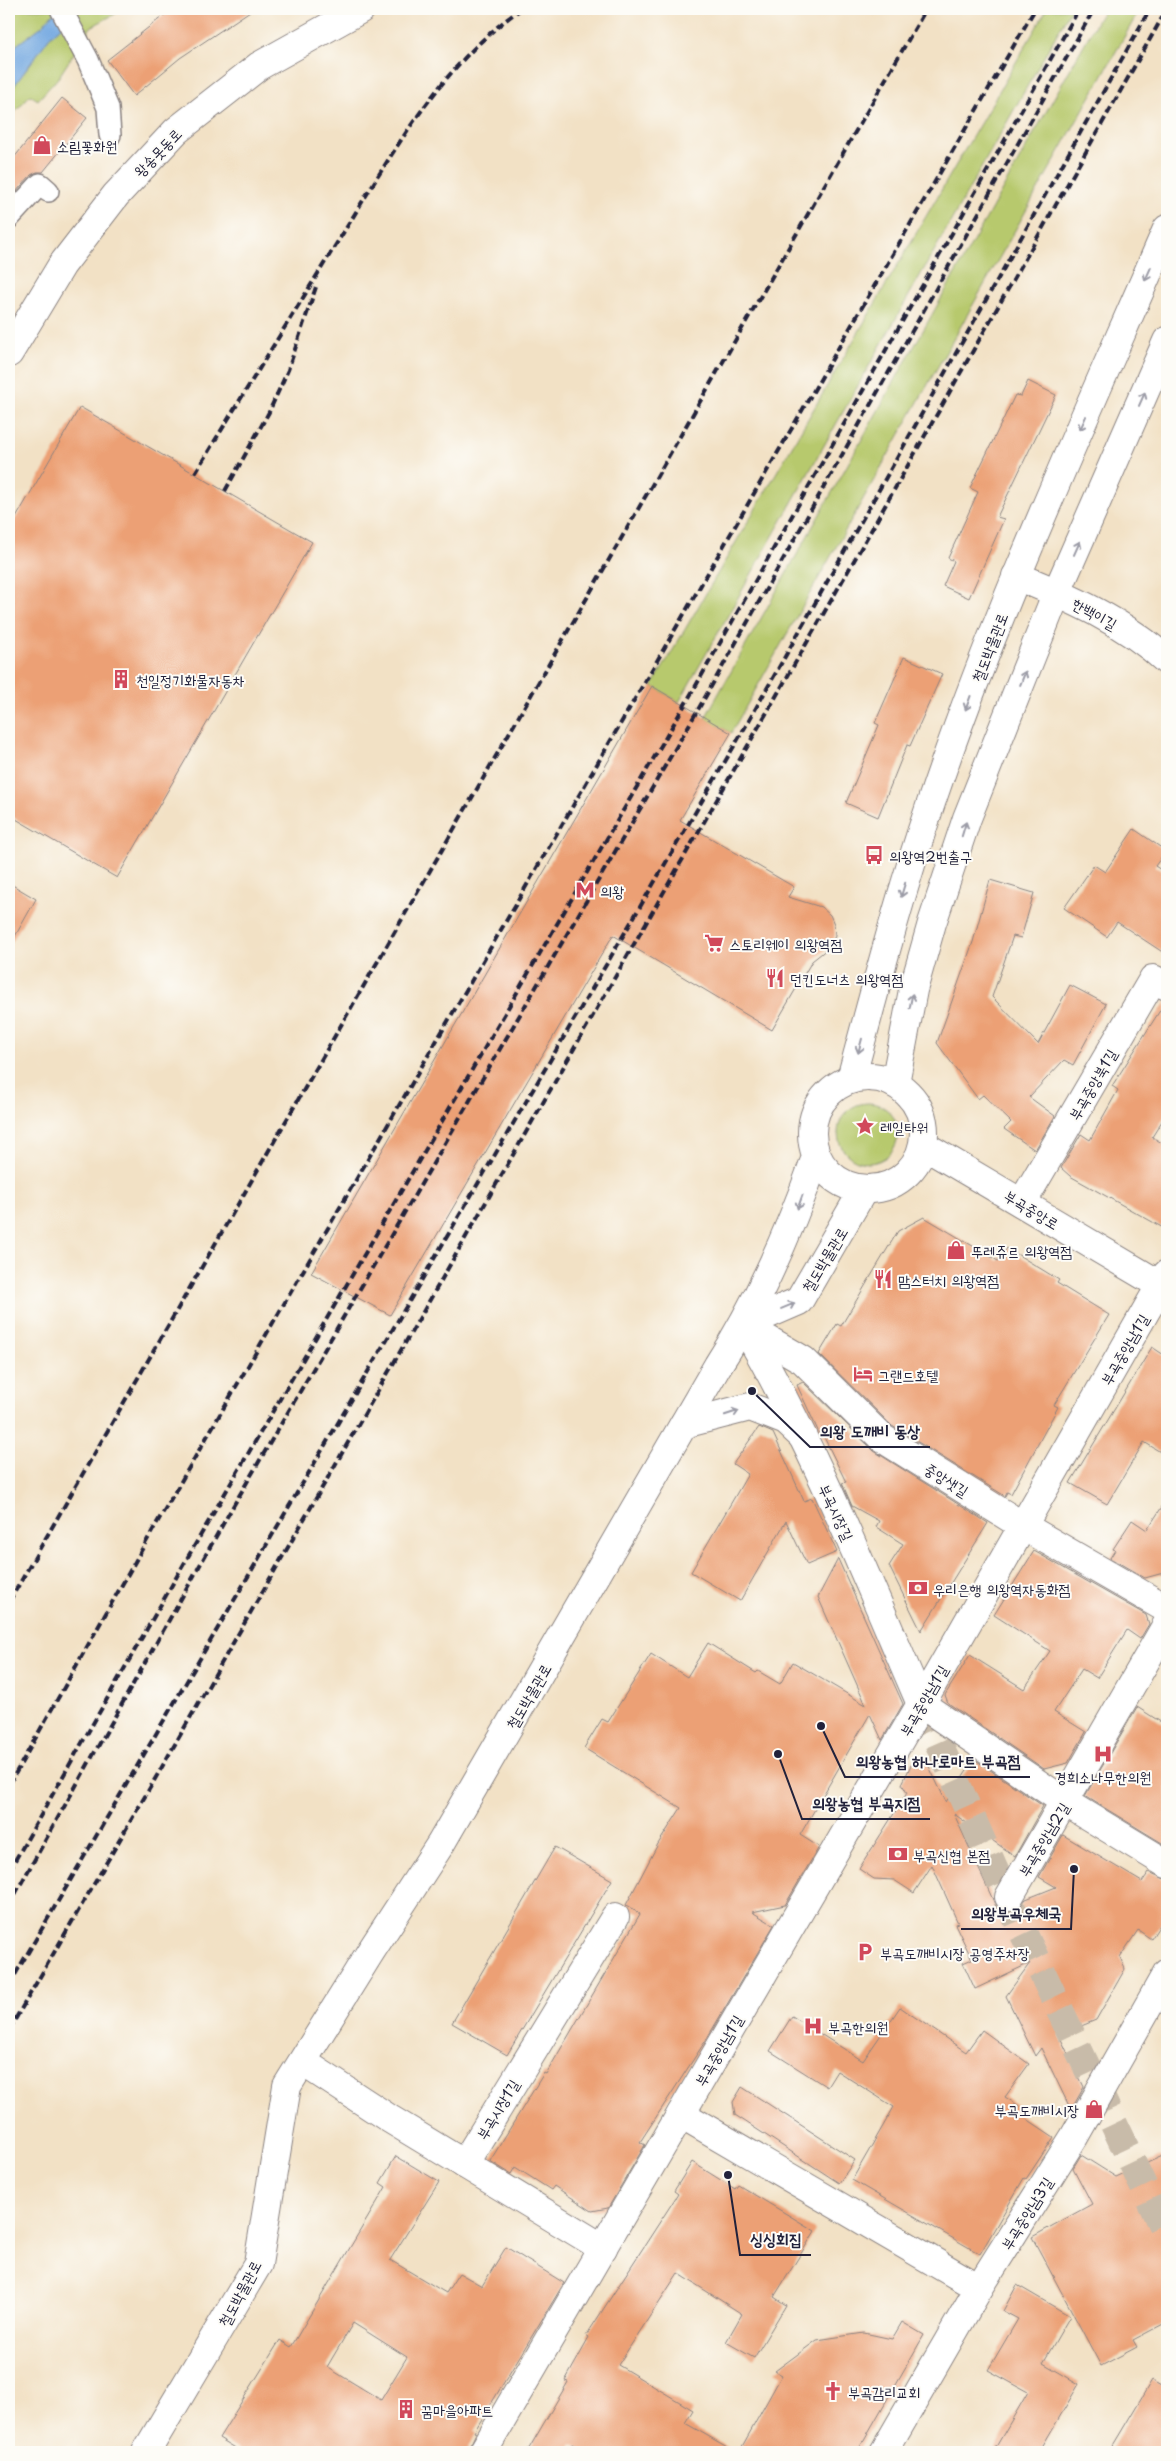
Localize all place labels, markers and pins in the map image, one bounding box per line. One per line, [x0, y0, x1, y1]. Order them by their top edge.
shop icon: 소림꽃화원 [31, 134, 53, 156]
place label: 소림꽃화원 [57, 134, 117, 157]
building icon: 천일정기화물자동차 [110, 668, 132, 690]
place label: 천일정기화물자동차 [136, 668, 245, 691]
bus stop icon: 의왕역2번출구 [863, 844, 885, 866]
place label: 의왕역2번출구 [889, 844, 972, 867]
metro station icon: 의왕 [574, 879, 596, 901]
place label: 의왕 [600, 879, 624, 902]
supermarket icon: 스토리웨이 의왕역점 [703, 932, 725, 954]
place label: 스토리웨이 의왕역점 [729, 932, 843, 955]
restaurant icon: 던킨도너츠 의왕역점 [764, 967, 786, 989]
place label: 던킨도너츠 의왕역점 [790, 967, 904, 990]
place icon: 레일타워 [854, 1115, 876, 1137]
place label: 레일타워 [880, 1115, 928, 1138]
shop icon: 뚜레쥬르 의왕역점 [945, 1239, 967, 1261]
place label: 뚜레쥬르 의왕역점 [971, 1239, 1072, 1262]
restaurant icon: 맘스터치 의왕역점 [872, 1268, 894, 1290]
place label: 맘스터치 의왕역점 [898, 1268, 999, 1291]
hotel icon: 그랜드호텔 [852, 1363, 874, 1385]
place label: 그랜드호텔 [878, 1363, 938, 1386]
callout: 의왕 도깨비 동상 [810, 1416, 930, 1447]
bank icon: 우리은행 의왕역자동화점 [907, 1577, 929, 1599]
place label: 우리은행 의왕역자동화점 [933, 1577, 1071, 1600]
hospital icon: 경희소나무한의원 [1092, 1743, 1114, 1765]
callout: 의왕농협 하나로마트 부곡점 [845, 1746, 1030, 1777]
place label: 경희소나무한의원 [1055, 1765, 1151, 1788]
callout: 의왕농협 부곡지점 [802, 1788, 930, 1819]
bank icon: 부곡신협 본점 [887, 1843, 909, 1865]
place label: 부곡신협 본점 [913, 1843, 990, 1866]
callout: 의왕부곡우체국 [961, 1898, 1071, 1929]
parking icon: 부곡도깨비시장 공영주차장 [854, 1941, 876, 1963]
place label: 부곡도깨비시장 공영주차장 [880, 1941, 1030, 1964]
hospital icon: 부곡한의원 [802, 2015, 824, 2037]
place label: 부곡한의원 [828, 2015, 888, 2038]
place label: 부곡도깨비시장 [995, 2098, 1079, 2121]
shop icon: 부곡도깨비시장 [1083, 2098, 1105, 2120]
callout: 싱싱회집 [740, 2224, 811, 2255]
church icon: 부곡감리교회 [822, 2380, 844, 2402]
place label: 부곡감리교회 [848, 2380, 920, 2403]
building icon: 꿈마을아파트 [395, 2398, 417, 2420]
place label: 꿈마을아파트 [421, 2398, 493, 2421]

